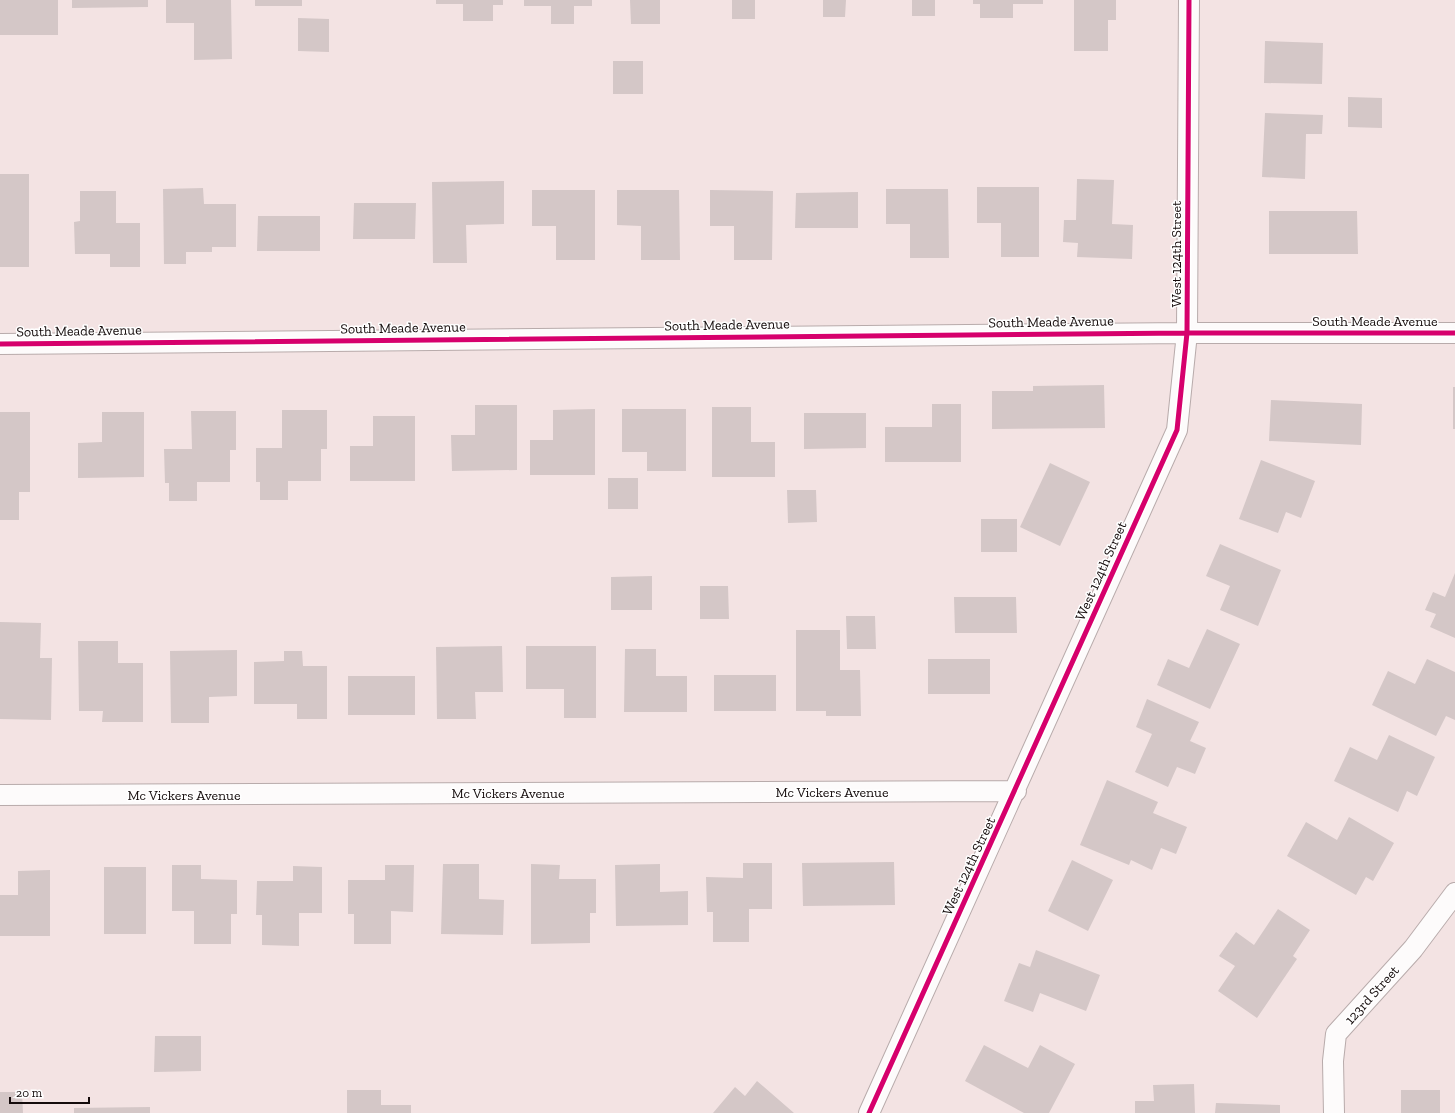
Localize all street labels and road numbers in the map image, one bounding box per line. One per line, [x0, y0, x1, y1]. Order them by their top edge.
street label: West 124th Street [1168, 200, 1185, 307]
street label: South Meade Avenue [988, 312, 1114, 332]
street label: South Meade Avenue [1312, 313, 1438, 330]
street label: South Meade Avenue [664, 315, 790, 335]
street label: South Meade Avenue [340, 318, 466, 338]
street label: South Meade Avenue [16, 321, 142, 341]
street label: West 124th Street [1072, 518, 1131, 623]
street label: Mc Vickers Avenue [775, 784, 889, 801]
street label: Mc Vickers Avenue [451, 785, 565, 802]
street label: Mc Vickers Avenue [127, 787, 241, 804]
street label: West 124th Street [939, 813, 1000, 918]
street label: 123rd Street [1341, 962, 1403, 1028]

